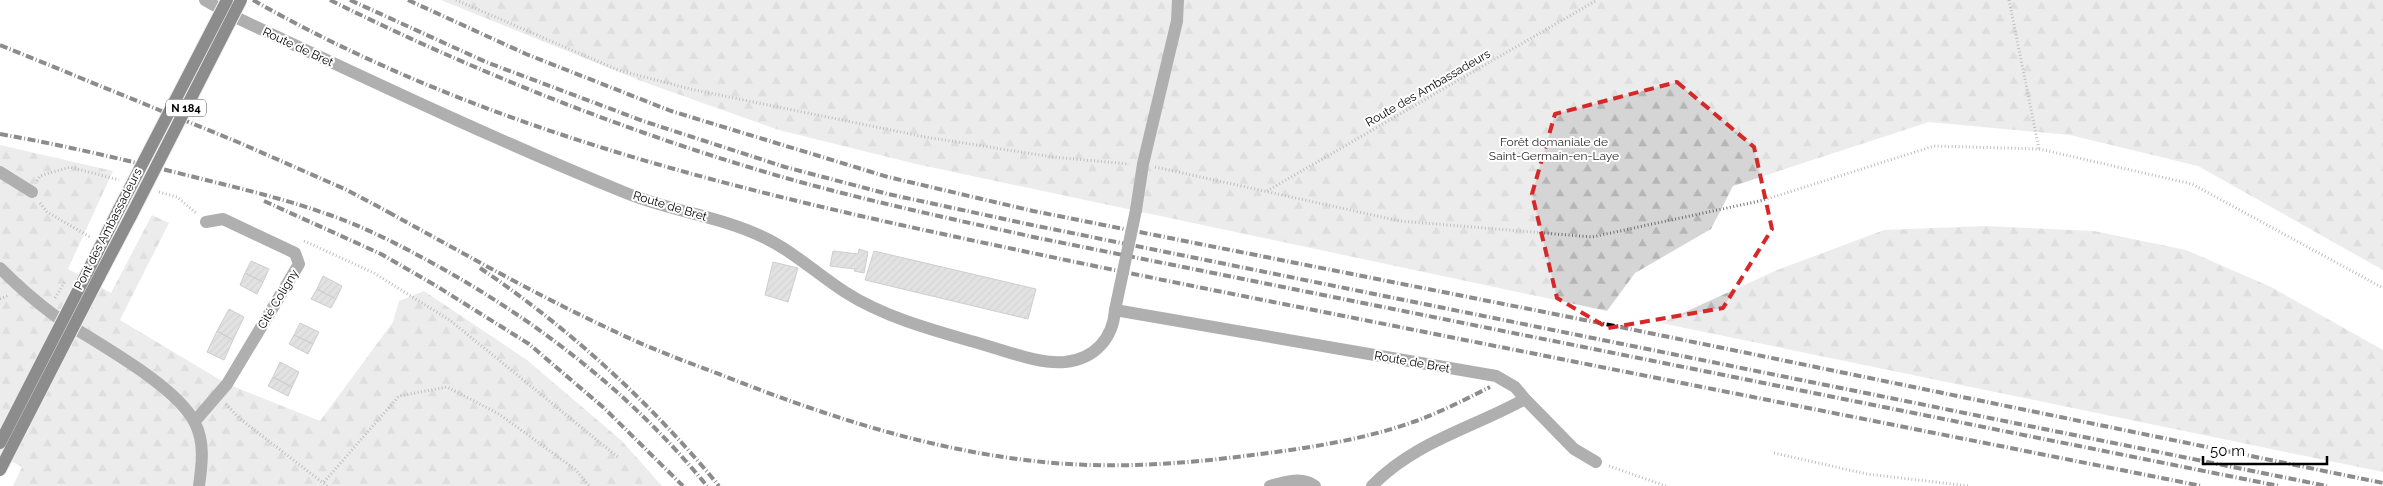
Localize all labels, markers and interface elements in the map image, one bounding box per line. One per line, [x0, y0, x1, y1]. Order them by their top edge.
street label: Route de Bret [260, 24, 336, 70]
street label: Route des Ambassadeurs [1363, 46, 1493, 130]
road number: N 184 [166, 100, 206, 116]
park label: Forêt domaniale de Saint-Germain-en-Laye [1489, 135, 1619, 163]
street label: Pont des Ambassadeurs [71, 166, 145, 292]
street label: Route de Bret [631, 188, 709, 224]
street label: Cité Coligny [255, 266, 301, 331]
street label: Route de Bret [1373, 348, 1451, 376]
scale bar [2203, 434, 2327, 466]
text: 50 m [2210, 442, 2245, 460]

